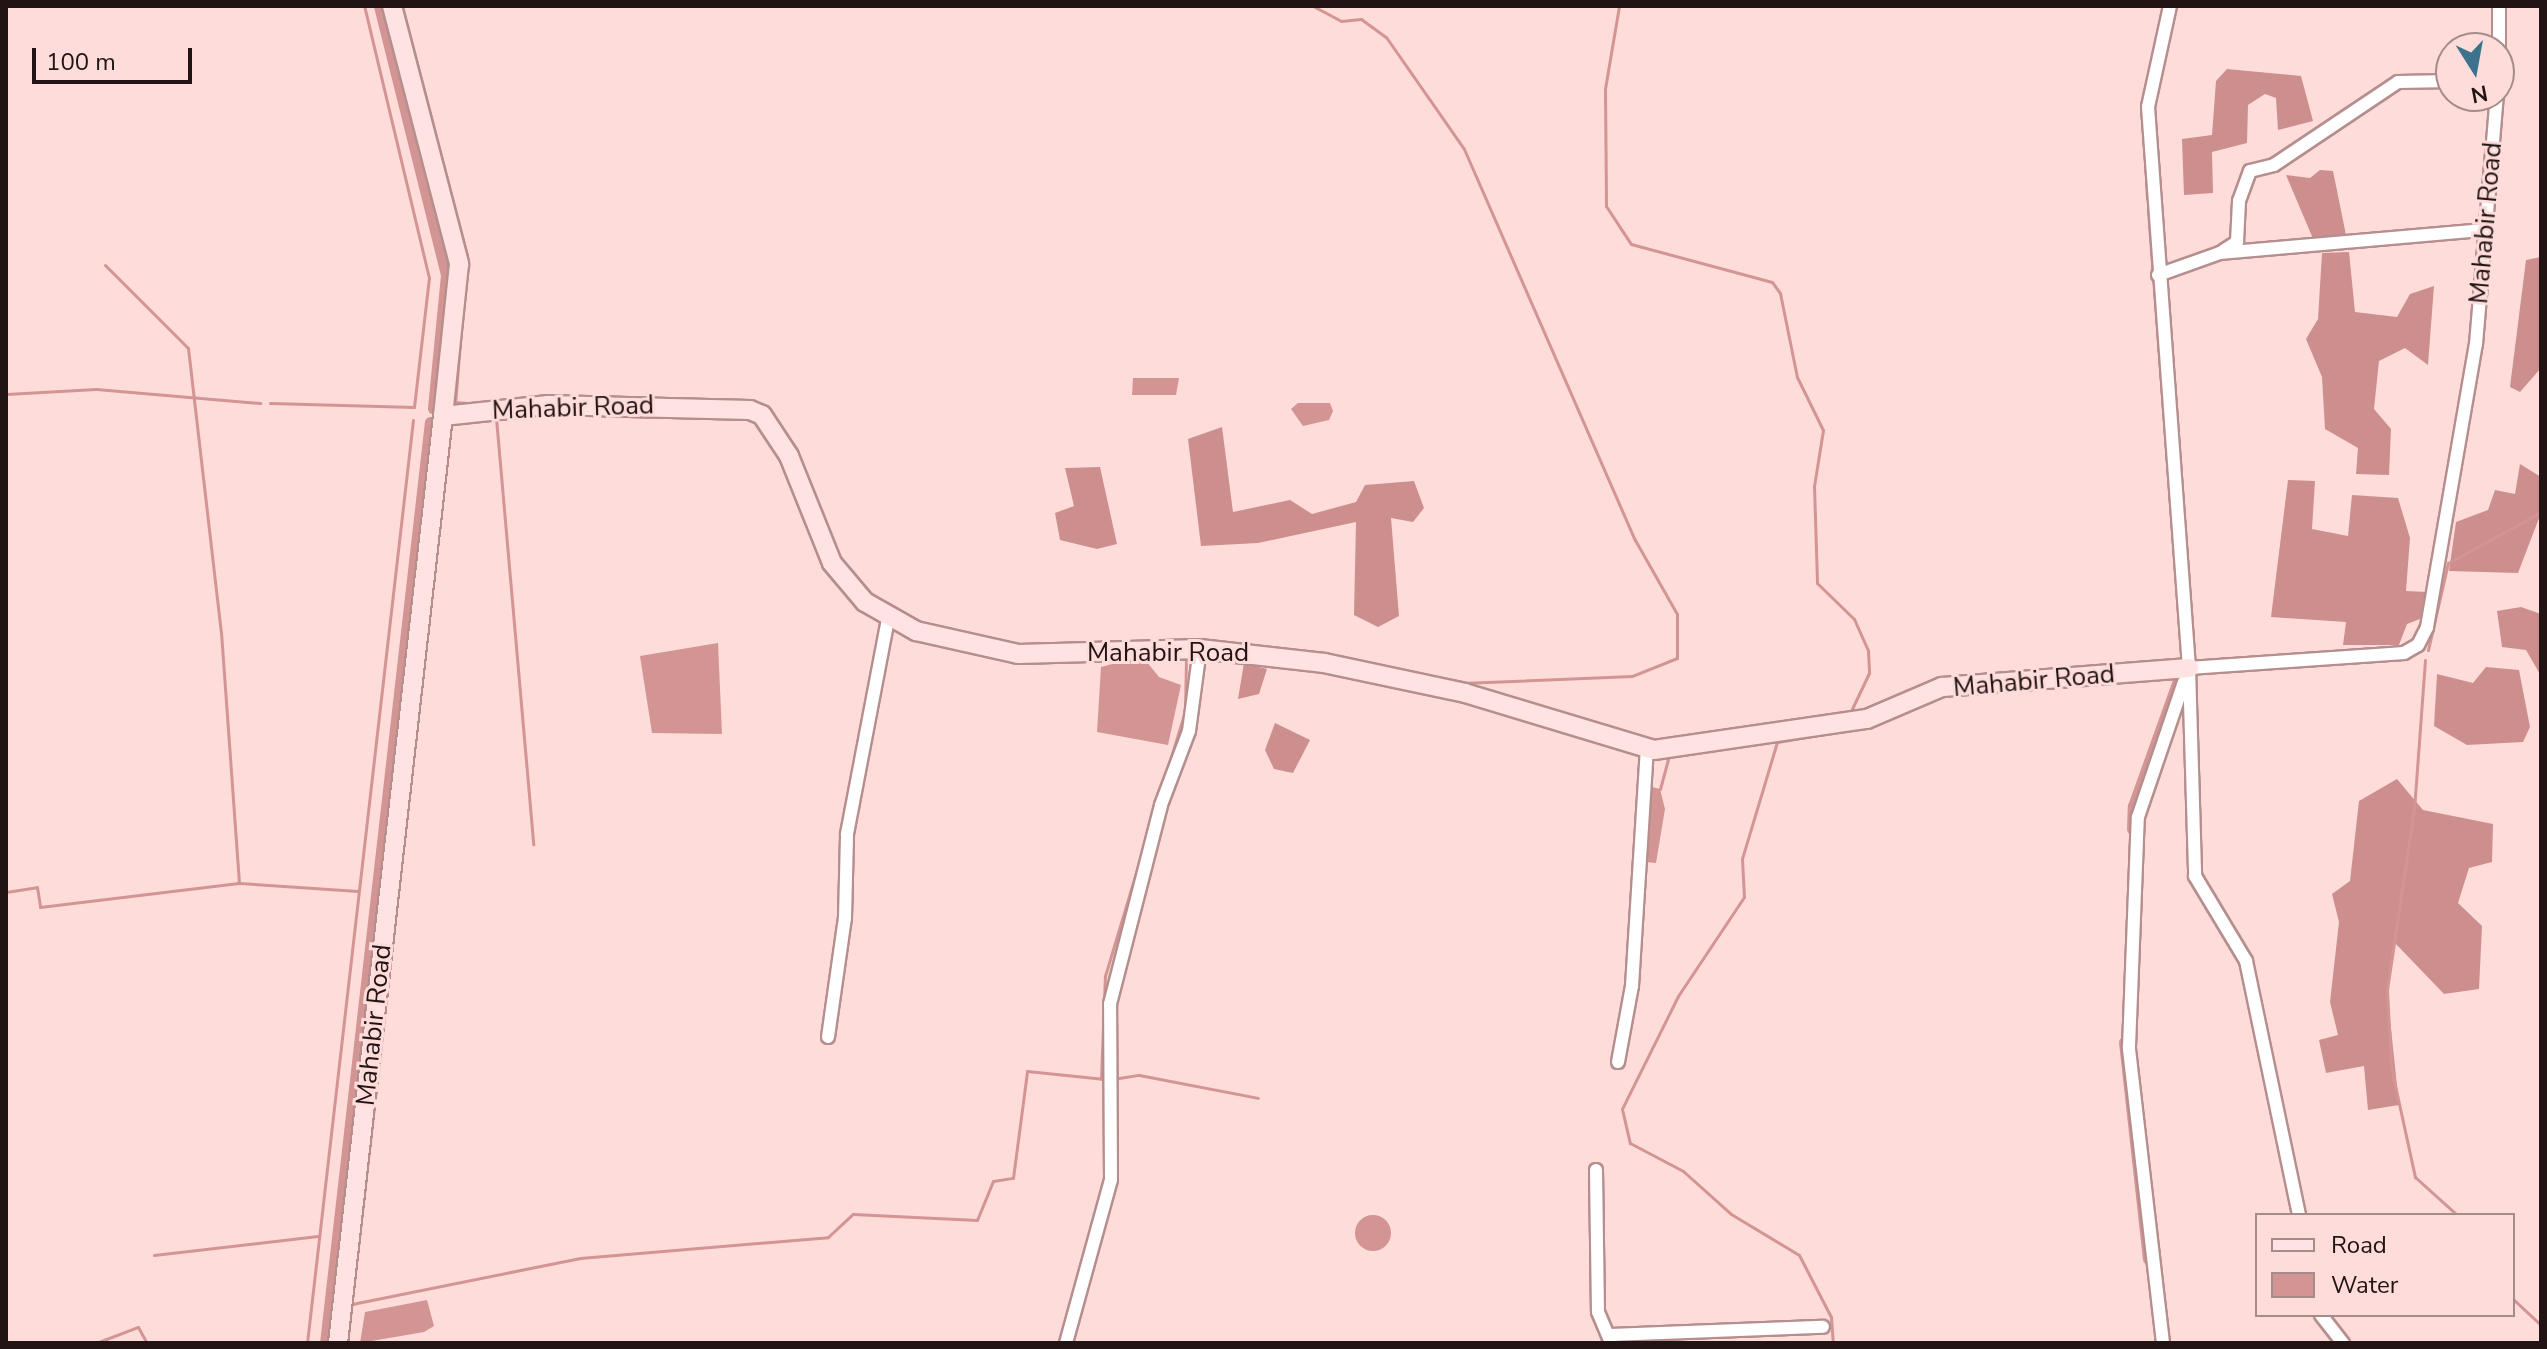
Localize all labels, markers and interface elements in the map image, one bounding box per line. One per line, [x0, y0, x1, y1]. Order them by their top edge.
scale bar [36, 32, 196, 82]
north arrow [2435, 32, 2515, 112]
text: 100 m [46, 46, 116, 78]
text: N [2468, 77, 2490, 110]
street label: Mahabir Road [2463, 141, 2509, 305]
street label: Mahabir Road [491, 390, 655, 426]
street label: Mahabir Road [1087, 637, 1249, 669]
street label: Mahabir Road [1952, 658, 2116, 704]
street label: Mahabir Road [350, 943, 398, 1107]
legend [2255, 1213, 2515, 1317]
text: Road [2331, 1229, 2387, 1261]
text: Water [2331, 1269, 2398, 1301]

